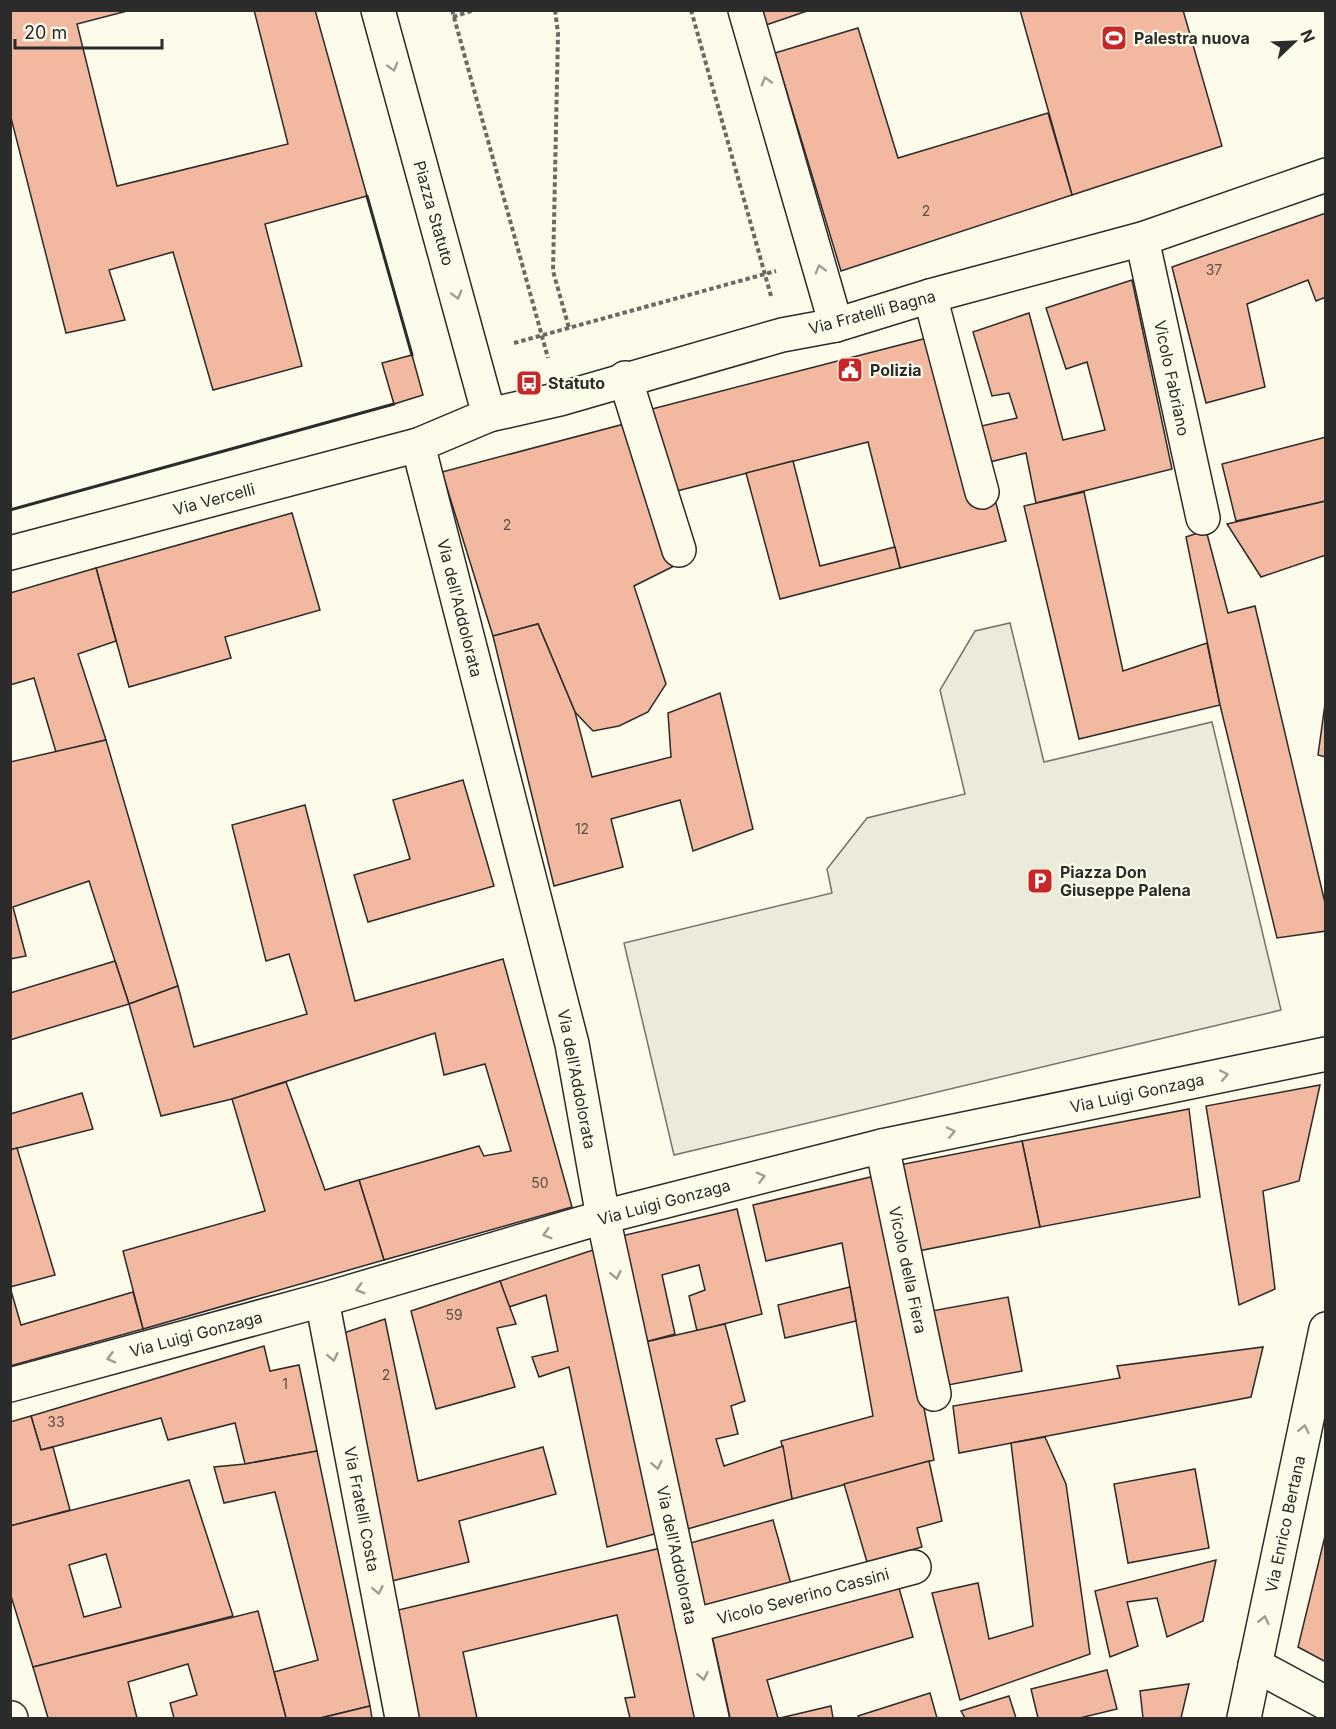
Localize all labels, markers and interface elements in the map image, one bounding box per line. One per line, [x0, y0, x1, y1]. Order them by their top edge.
scale bar [15, 12, 162, 50]
north arrow [1264, 12, 1324, 72]
text: 20 m [24, 22, 67, 43]
sports icon: Palestra nuova [1099, 23, 1129, 53]
text: N [1296, 27, 1319, 46]
place label: Palestra nuova [1134, 28, 1250, 48]
one-way arrow [386, 62, 399, 72]
one-way arrow [760, 77, 773, 87]
street label: Piazza Statuto [409, 158, 459, 268]
house number: 2 [922, 202, 930, 219]
house number: 37 [1206, 261, 1222, 278]
one-way arrow [815, 264, 827, 275]
street label: Via Fratelli Bagna [806, 285, 938, 339]
one-way arrow [450, 289, 462, 300]
street label: Vicolo Fabriano [1150, 318, 1194, 438]
public building icon: Polizia [835, 355, 865, 385]
place label: Polizia [870, 360, 922, 380]
bus stop icon: Statuto [514, 368, 544, 398]
place label: Statuto [548, 373, 605, 393]
street label: Via Vercelli [171, 478, 257, 520]
house number: 2 [503, 516, 511, 533]
street label: Via dell'Addolorata [433, 537, 487, 679]
house number: 12 [575, 820, 589, 837]
place label: Piazza Don Giuseppe Palena [1060, 862, 1191, 900]
parking icon: Piazza Don Giuseppe Palena [1025, 866, 1055, 896]
street label: Via dell'Addolorata [554, 1007, 600, 1151]
street label: Via Luigi Gonzaga [1068, 1069, 1206, 1117]
one-way arrow [1219, 1069, 1229, 1082]
one-way arrow [946, 1126, 956, 1139]
one-way arrow [756, 1172, 766, 1184]
house number: 50 [531, 1174, 549, 1191]
street label: Via Luigi Gonzaga [595, 1175, 733, 1229]
street label: Vicolo della Fiera [885, 1205, 931, 1335]
one-way arrow [542, 1227, 553, 1239]
one-way arrow [608, 1269, 621, 1279]
one-way arrow [355, 1282, 366, 1294]
house number: 59 [445, 1306, 463, 1323]
street label: Via Luigi Gonzaga [127, 1307, 265, 1361]
one-way arrow [106, 1350, 116, 1363]
one-way arrow [326, 1352, 339, 1362]
house number: 2 [382, 1366, 390, 1383]
house number: 1 [282, 1375, 288, 1392]
house number: 33 [47, 1413, 65, 1430]
one-way arrow [1297, 1425, 1310, 1435]
street label: Via Fratelli Costa [340, 1445, 384, 1573]
street label: Via Enrico Bertana [1261, 1454, 1309, 1594]
one-way arrow [650, 1460, 663, 1470]
street label: Via dell'Addolorata [652, 1484, 702, 1626]
street label: Vicolo Severino Cassini [715, 1563, 891, 1629]
one-way arrow [371, 1585, 384, 1595]
one-way arrow [1257, 1615, 1270, 1625]
one-way arrow [696, 1671, 709, 1681]

